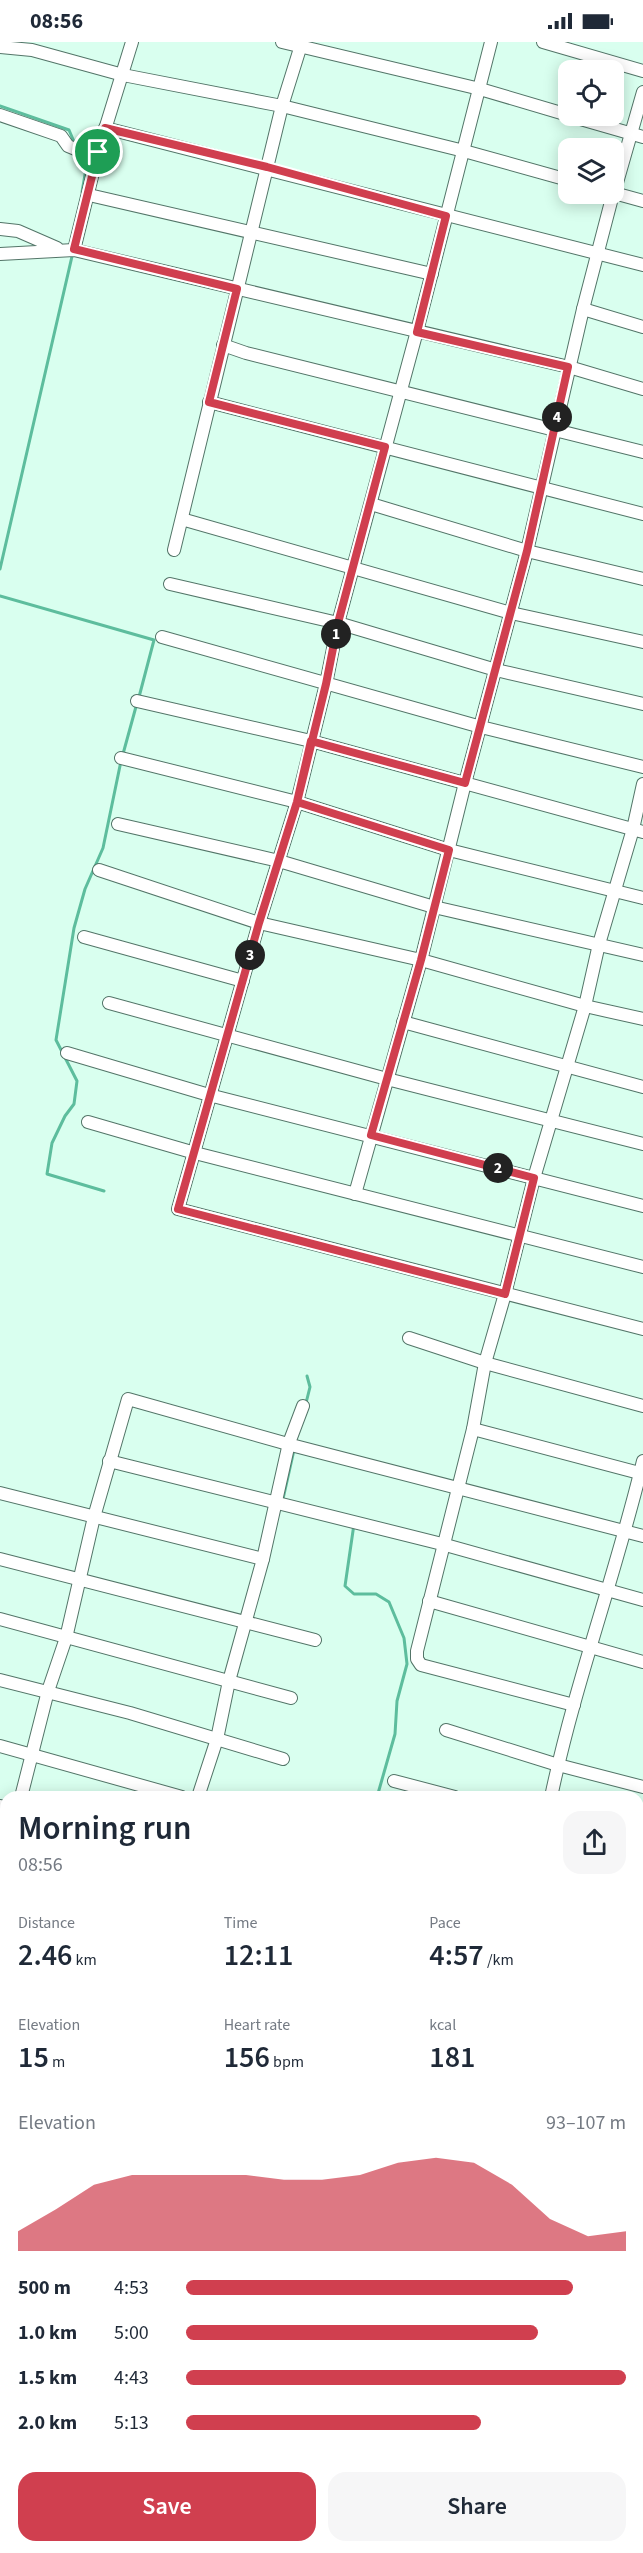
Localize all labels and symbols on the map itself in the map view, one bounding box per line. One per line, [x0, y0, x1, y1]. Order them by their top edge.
pin [72, 126, 123, 177]
pin: 4 [542, 402, 572, 432]
pin: 1 [321, 619, 351, 649]
pin: 3 [235, 940, 265, 970]
pin: 2 [483, 1153, 513, 1183]

